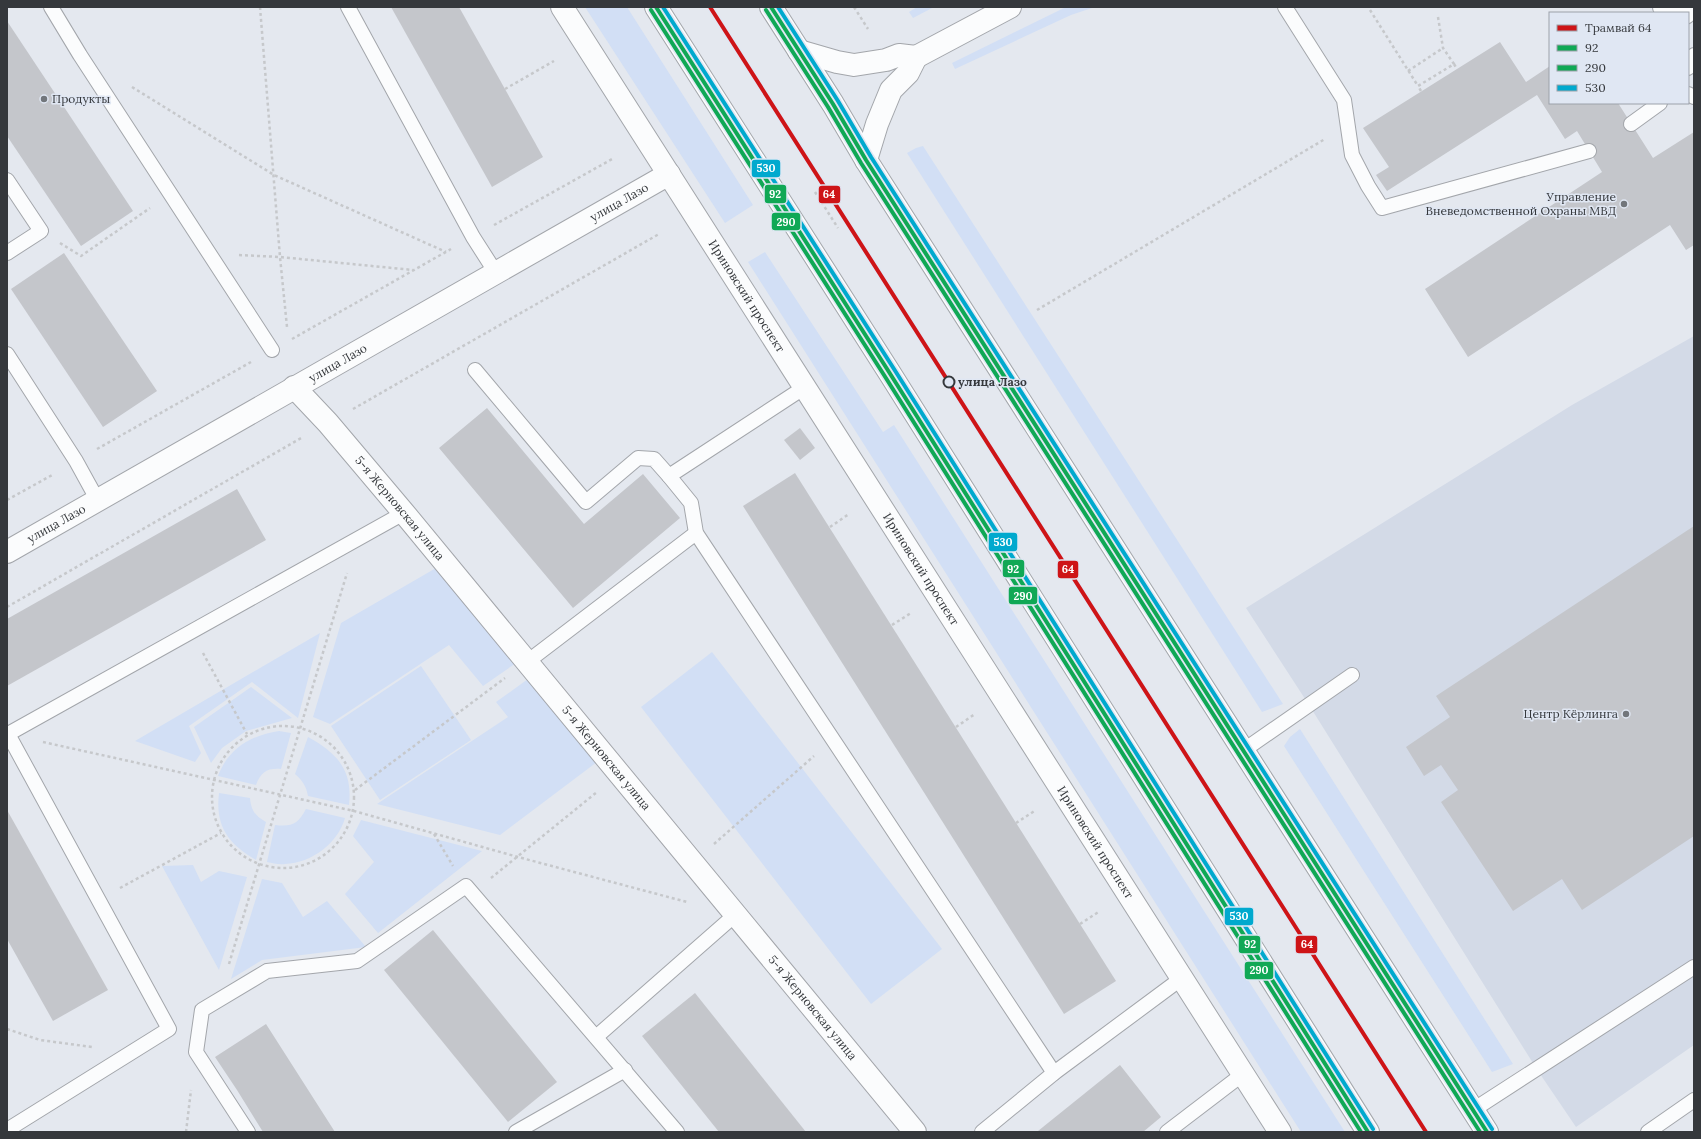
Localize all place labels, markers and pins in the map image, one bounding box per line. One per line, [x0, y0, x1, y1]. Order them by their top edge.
place label: Продукты [52, 91, 110, 106]
marker: Продукты [39, 94, 49, 104]
place label: Управление Вневедомственной Охраны МВД [1426, 189, 1616, 218]
marker: Управление Вневедомственной Охраны МВД [1619, 199, 1629, 209]
place label: улица Лазо [958, 374, 1027, 389]
marker: улица Лазо [942, 375, 956, 389]
place label: Центр Кёрлинга [1524, 706, 1618, 721]
marker: Центр Кёрлинга [1621, 709, 1631, 719]

